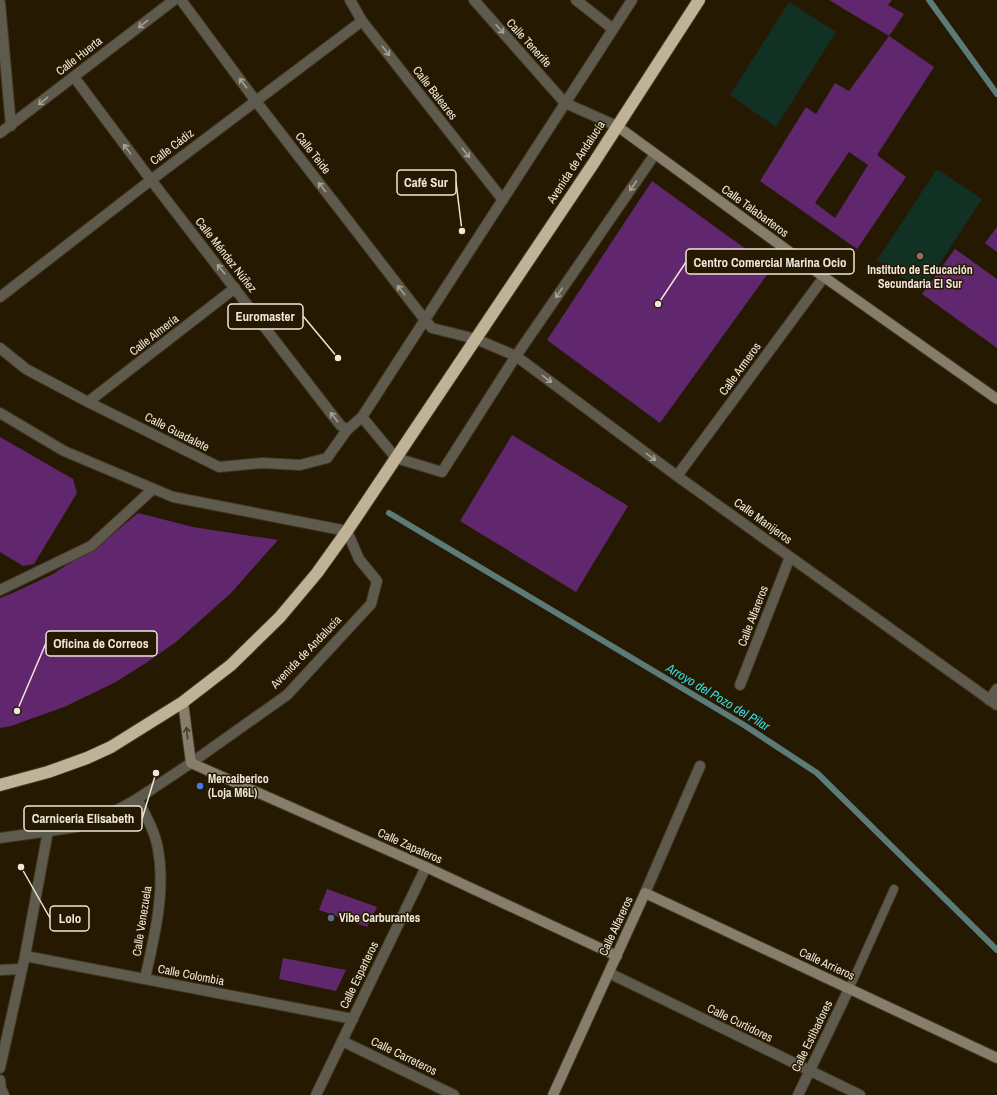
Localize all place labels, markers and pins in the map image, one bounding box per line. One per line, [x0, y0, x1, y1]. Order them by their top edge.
callout: Café Sur [397, 170, 456, 195]
callout: Centro Comercial Marina Ocio [686, 249, 854, 274]
marker: Instituto de Educación Secundaria El Sur [915, 251, 925, 261]
place label: Instituto de Educación Secundaria El Sur [867, 262, 973, 292]
callout: Euromaster [228, 304, 303, 329]
callout: Oficina de Correos [46, 631, 157, 656]
place label: Mercaiberico (Loja M6L) [208, 771, 269, 801]
marker: Mercaiberico (Loja M6L) [195, 781, 205, 791]
callout: Carniceria Elisabeth [24, 806, 142, 831]
callout: Lolo [50, 906, 89, 931]
place label: Vibe Carburantes [339, 910, 421, 926]
marker: Vibe Carburantes [326, 913, 336, 923]

